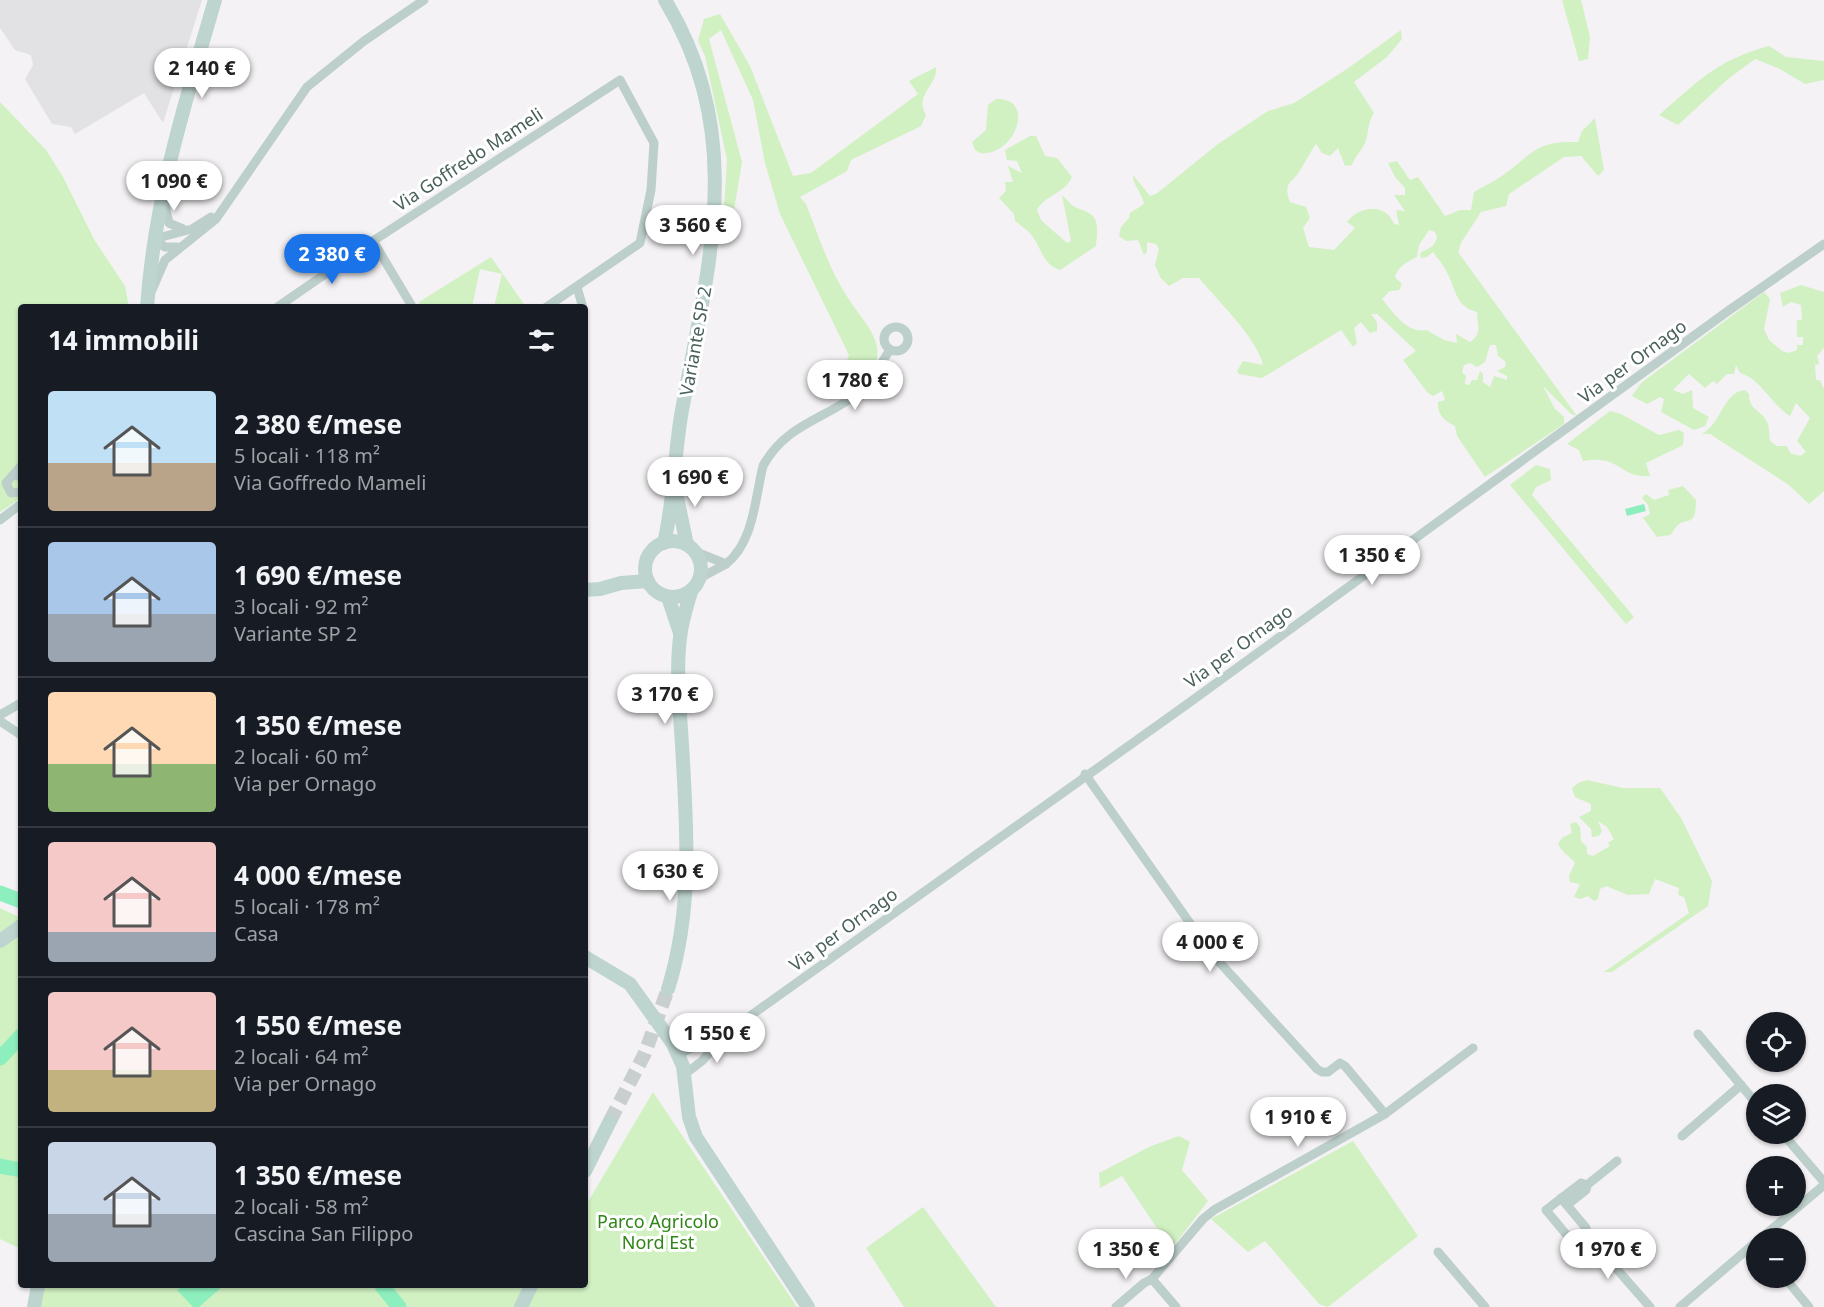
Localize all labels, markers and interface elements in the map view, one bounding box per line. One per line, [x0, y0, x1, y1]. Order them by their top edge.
pin: 2 140 € [147, 48, 257, 99]
text: 2 140 € [168, 54, 236, 81]
street label: Via Goffredo Mameli [389, 102, 547, 216]
pin: 1 090 € [119, 161, 229, 212]
text: 1 090 € [140, 167, 208, 194]
pin: 3 560 € [638, 205, 748, 256]
text: 3 560 € [659, 211, 727, 238]
pin: 2 380 € [277, 234, 387, 285]
text: 2 380 € [298, 240, 366, 267]
street label: Variante SP 2 [674, 284, 716, 398]
street label: Via per Ornago [1573, 314, 1691, 408]
text: 14 immobili [48, 322, 199, 358]
icon: filters [525, 324, 558, 357]
pin: 1 780 € [800, 360, 910, 411]
text: 1 780 € [821, 366, 889, 393]
text: 2 380 €/mese [234, 406, 402, 442]
icon: home [96, 415, 168, 487]
text: 5 locali · 118 m² [234, 442, 380, 469]
pin: 1 690 € [640, 457, 750, 508]
text: 1 690 € [661, 463, 729, 490]
text: Via Goffredo Mameli [234, 469, 426, 496]
pin: 1 350 € [1317, 535, 1427, 586]
text: 1 350 € [1338, 541, 1406, 568]
text: 1 690 €/mese [234, 557, 402, 593]
icon: home [96, 566, 168, 638]
text: 3 locali · 92 m² [234, 593, 369, 620]
street label: Via per Ornago [1179, 599, 1297, 693]
text: Variante SP 2 [234, 620, 357, 647]
pin: 3 170 € [610, 674, 720, 725]
text: 3 170 € [631, 680, 699, 707]
text: 1 350 €/mese [234, 707, 402, 743]
icon: home [96, 716, 168, 788]
text: 2 locali · 60 m² [234, 743, 369, 770]
text: Via per Ornago [234, 770, 376, 797]
pin: 1 630 € [615, 851, 725, 902]
text: 4 000 €/mese [234, 857, 402, 893]
text: 1 630 € [636, 857, 704, 884]
icon: home [96, 866, 168, 938]
street label: Via per Ornago [784, 882, 902, 976]
text: 5 locali · 178 m² [234, 893, 380, 920]
text: Casa [234, 920, 279, 947]
pin: 4 000 € [1155, 922, 1265, 973]
text: 4 000 € [1176, 928, 1244, 955]
text: 1 550 €/mese [234, 1007, 402, 1043]
map controls [1746, 1012, 1806, 1288]
button: locate [1746, 1012, 1806, 1072]
pin: 1 550 € [662, 1013, 772, 1064]
icon: home [96, 1016, 168, 1088]
text: 1 550 € [683, 1019, 751, 1046]
text: 2 locali · 64 m² [234, 1043, 369, 1070]
text: Via per Ornago [234, 1070, 376, 1097]
button: layers [1746, 1084, 1806, 1144]
pin: 1 910 € [1243, 1097, 1353, 1148]
text: 1 910 € [1264, 1103, 1332, 1130]
button: + [1746, 1156, 1806, 1216]
text: 1 350 €/mese [234, 1157, 402, 1193]
icon: home [96, 1166, 168, 1238]
text: 2 locali · 58 m² [234, 1193, 369, 1220]
park label: Parco Agricolo Nord Est [597, 1209, 719, 1254]
text: Cascina San Filippo [234, 1220, 413, 1247]
button: − [1746, 1228, 1806, 1288]
pin: 1 350 € [1071, 1229, 1181, 1280]
pin: 1 970 € [1553, 1229, 1663, 1280]
text: 1 350 € [1092, 1235, 1160, 1262]
text: 1 970 € [1574, 1235, 1642, 1262]

